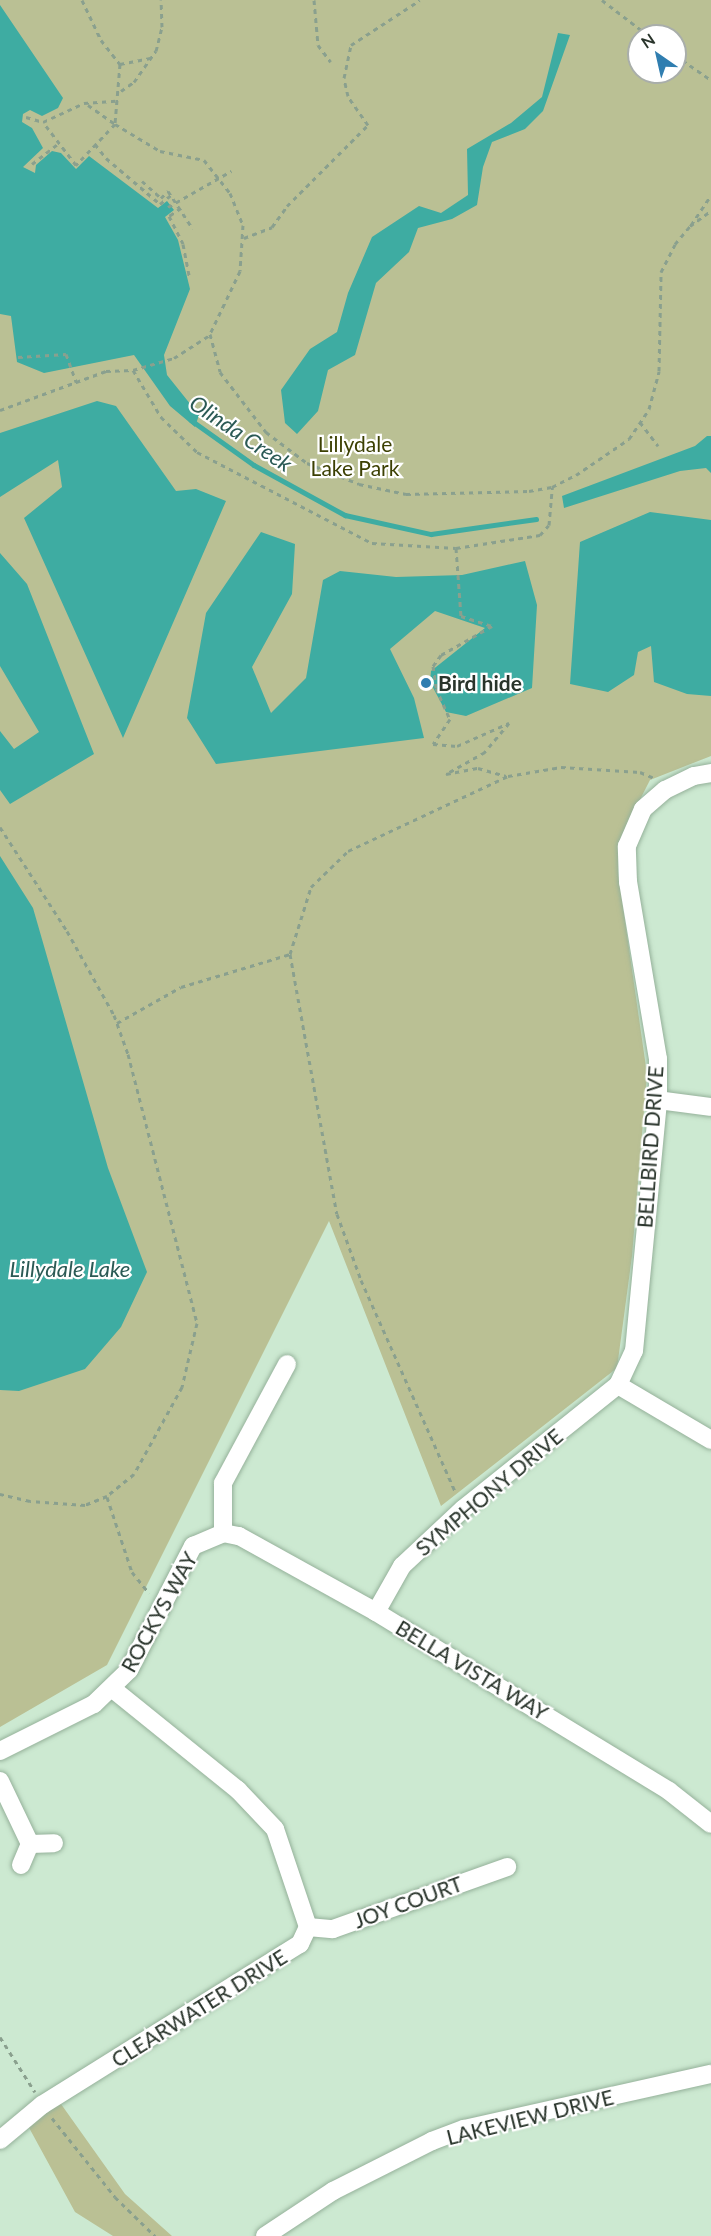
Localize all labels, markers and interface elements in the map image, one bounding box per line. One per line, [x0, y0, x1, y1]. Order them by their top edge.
north arrow [627, 24, 687, 84]
text: N [637, 29, 658, 52]
water label: Olinda Creek [185, 389, 297, 477]
park label: Lillydale Lake Park [311, 431, 399, 481]
place label: Bird hide [438, 670, 522, 696]
marker: Bird hide [419, 676, 433, 690]
street label: BELLBIRD DRIVE [632, 1065, 668, 1229]
water label: Lillydale Lake [10, 1256, 130, 1282]
street label: SYMPHONY DRIVE [410, 1423, 568, 1561]
street label: ROCKYS WAY [116, 1547, 202, 1677]
street label: BELLA VISTA WAY [390, 1614, 554, 1726]
street label: JOY COURT [350, 1871, 466, 1933]
street label: CLEARWATER DRIVE [107, 1944, 291, 2072]
street label: LAKEVIEW DRIVE [444, 2084, 616, 2150]

